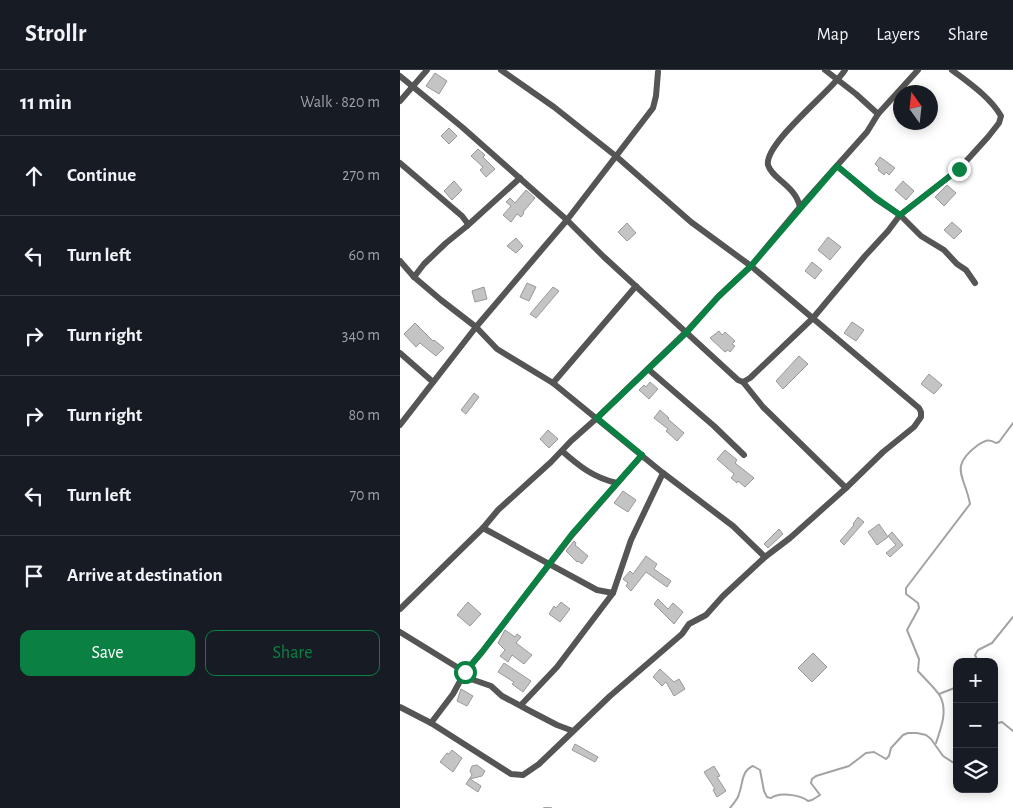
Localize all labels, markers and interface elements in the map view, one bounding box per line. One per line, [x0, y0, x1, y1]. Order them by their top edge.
text: Strollr [25, 22, 86, 46]
text: Map [817, 26, 848, 44]
text: Layers [876, 26, 920, 44]
text: Share [948, 26, 988, 44]
north arrow [893, 85, 938, 130]
text: 11 min [20, 92, 72, 113]
text: Walk · 820 m [300, 94, 380, 110]
route end [948, 158, 971, 181]
icon: ahead [20, 162, 48, 190]
text: Continue [67, 166, 136, 185]
text: 270 m [342, 167, 380, 183]
icon: left [20, 242, 48, 270]
text: Turn left [67, 246, 131, 265]
text: 60 m [349, 247, 380, 263]
icon: right [20, 322, 48, 350]
text: Turn right [67, 326, 142, 345]
text: 340 m [342, 327, 380, 343]
icon: right [20, 402, 48, 430]
text: Turn right [67, 406, 142, 425]
text: 80 m [349, 407, 380, 423]
icon: left [20, 482, 48, 510]
text: Turn left [67, 486, 131, 505]
text: 70 m [349, 487, 380, 503]
icon: arrive [20, 562, 48, 590]
text: Arrive at destination [67, 566, 223, 585]
button: Save [20, 630, 195, 676]
button: Share [205, 630, 380, 676]
map controls [953, 658, 998, 793]
button: + [953, 658, 998, 703]
route start [454, 661, 477, 684]
button: − [953, 703, 998, 748]
button: layers [953, 748, 998, 793]

